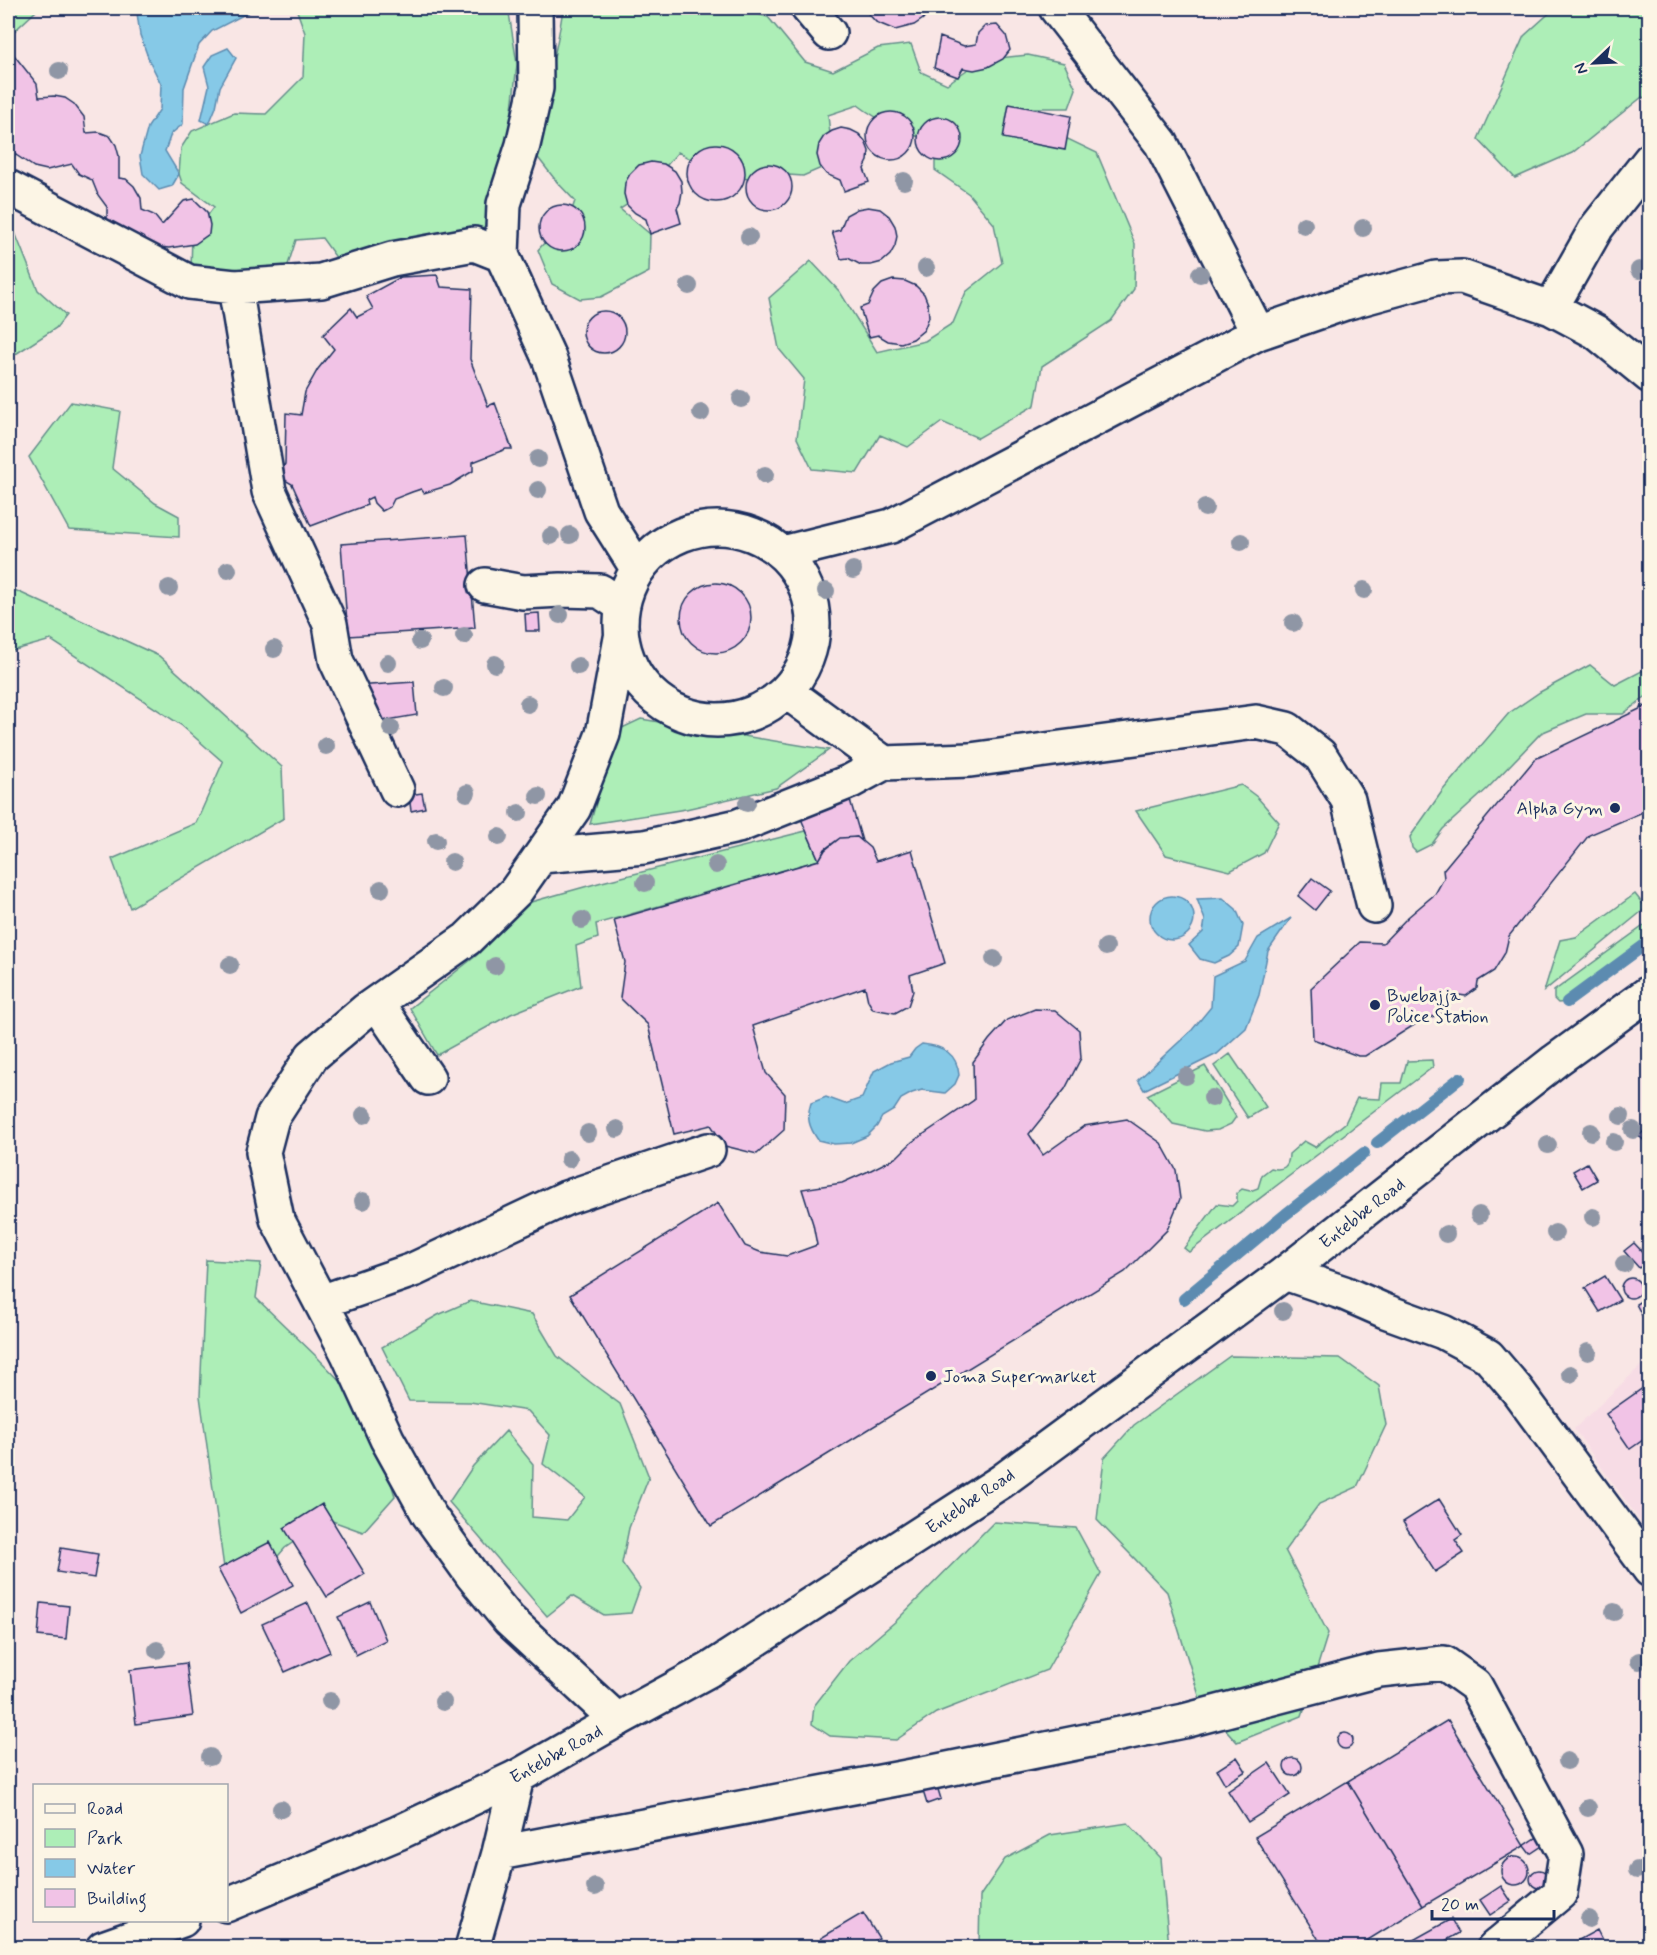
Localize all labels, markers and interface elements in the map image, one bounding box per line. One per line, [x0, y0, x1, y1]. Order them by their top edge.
north arrow [1564, 33, 1624, 93]
text: N [1570, 59, 1593, 77]
place label: Alpha Gym [1517, 797, 1603, 821]
marker: Alpha Gym [1608, 801, 1622, 815]
place label: Bwebajja Police Station [1387, 984, 1489, 1029]
marker: Bwebajja Police Station [1368, 998, 1382, 1012]
street label: Entebbe Road [1315, 1173, 1410, 1255]
place label: Joma Supermarket [943, 1365, 1097, 1389]
marker: Joma Supermarket [924, 1369, 938, 1383]
street label: Entebbe Road [921, 1463, 1020, 1540]
street label: Entebbe Road [506, 1720, 607, 1790]
legend [33, 1784, 228, 1922]
text: Road [87, 1797, 123, 1821]
text: Park [87, 1827, 123, 1851]
text: Water [87, 1857, 136, 1881]
scale bar [1432, 1883, 1554, 1921]
text: Building [87, 1887, 147, 1913]
text: 20 m [1441, 1893, 1479, 1917]

